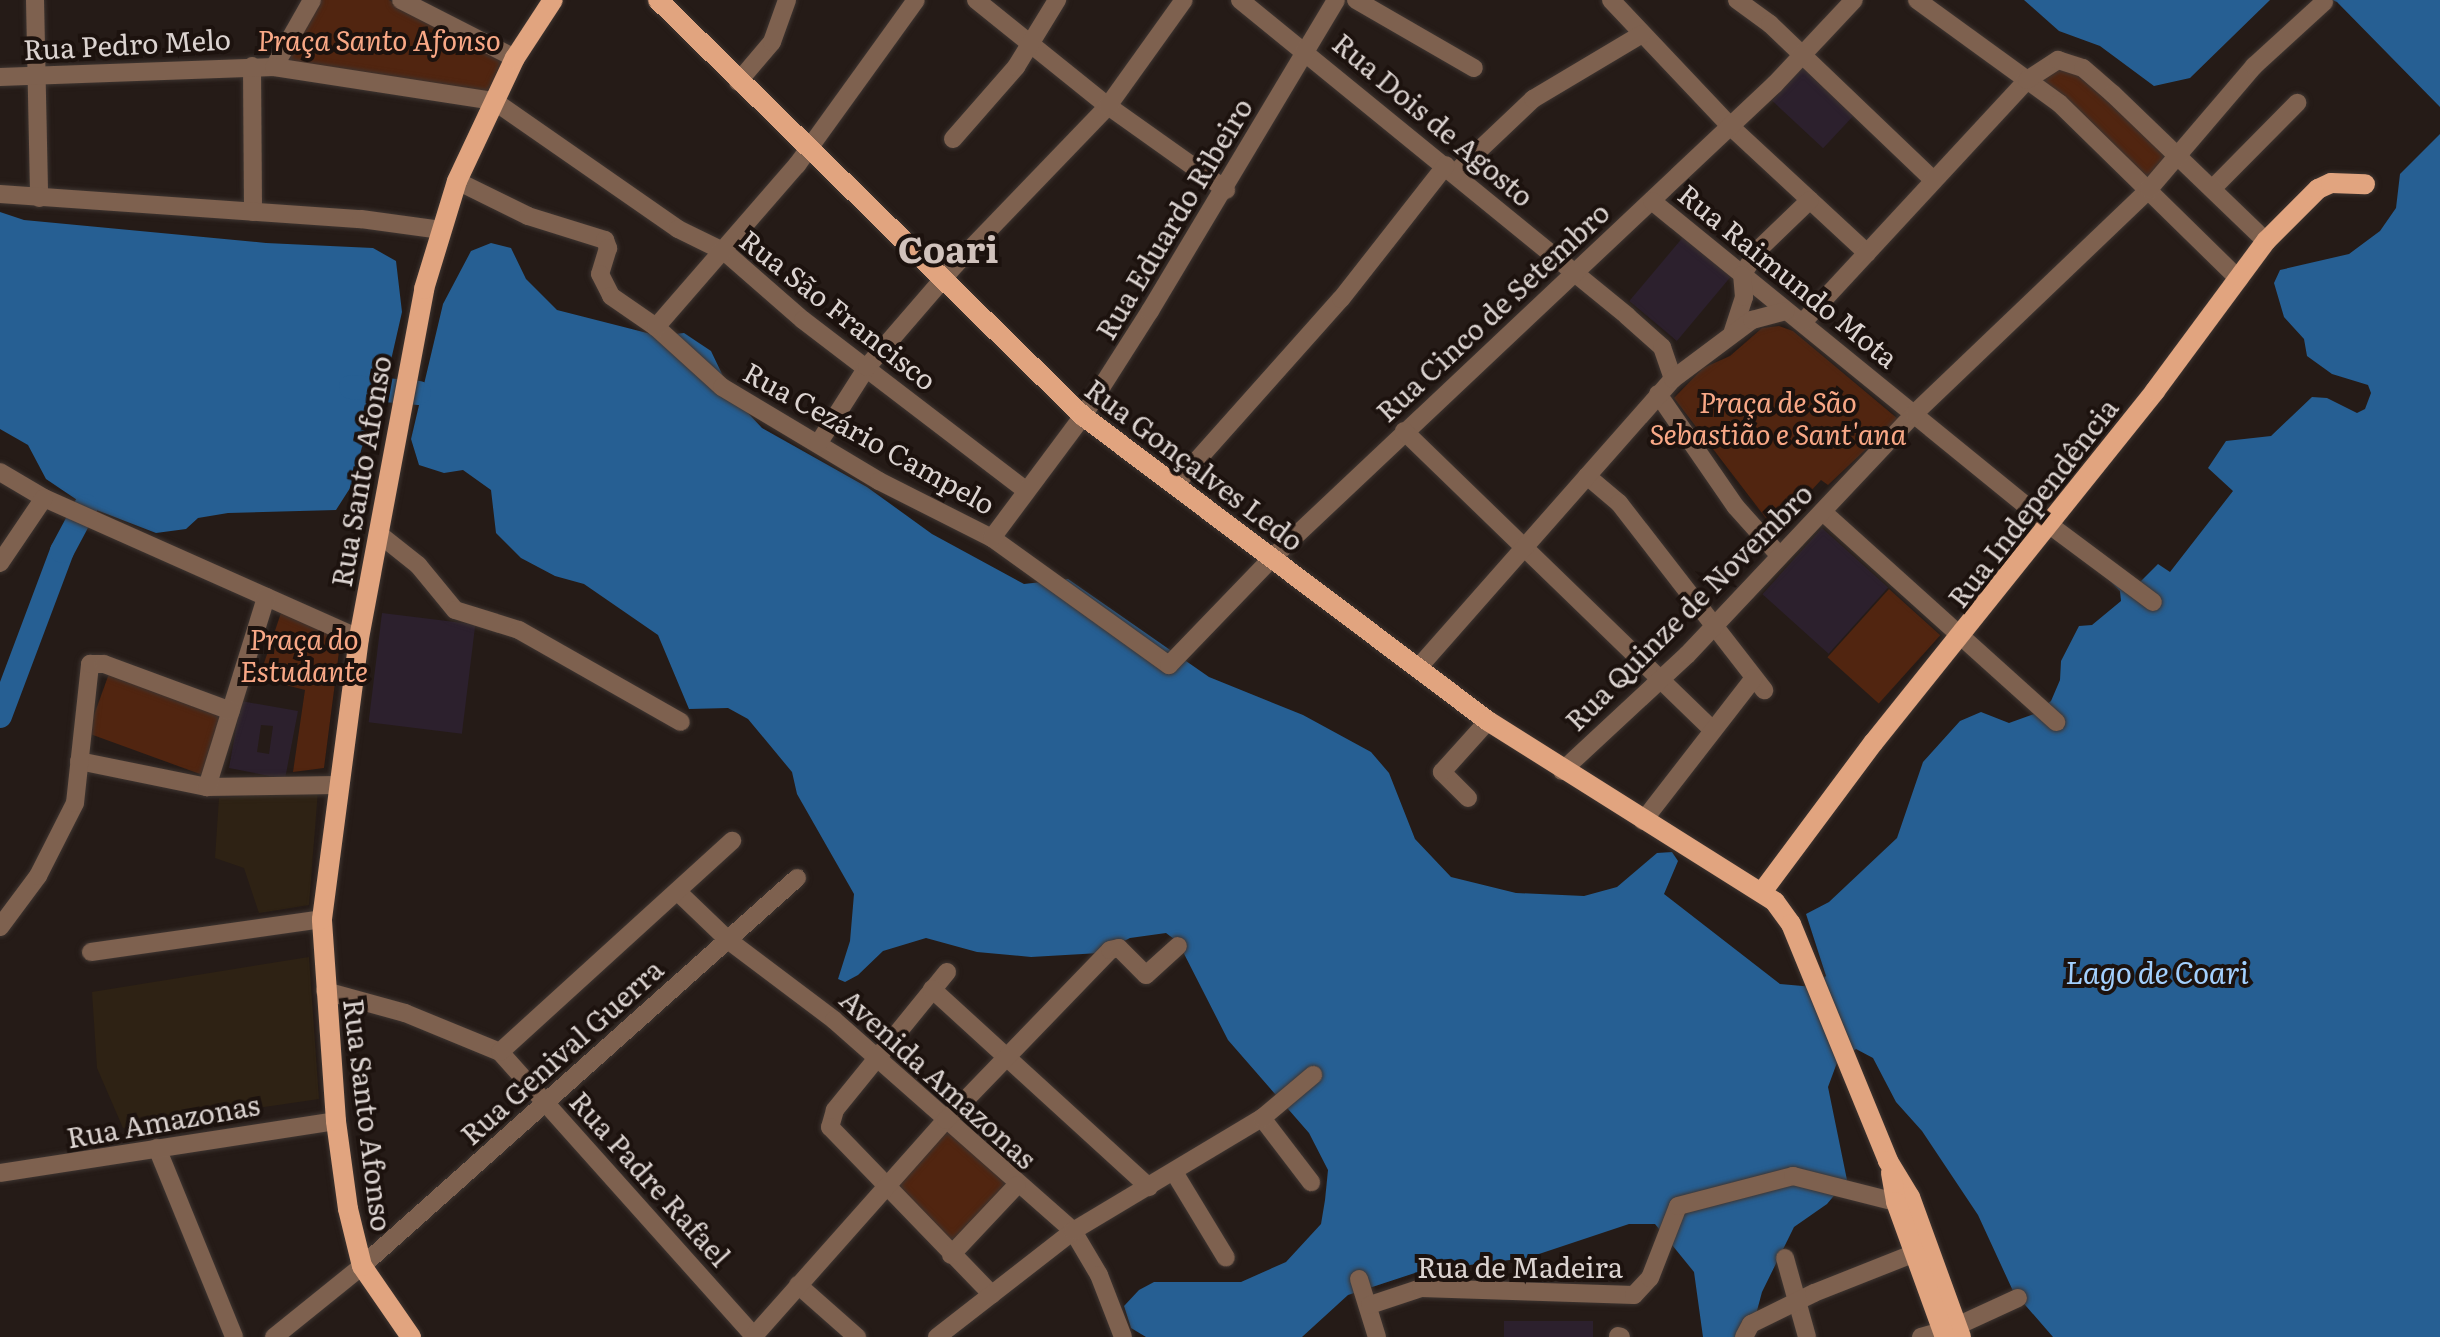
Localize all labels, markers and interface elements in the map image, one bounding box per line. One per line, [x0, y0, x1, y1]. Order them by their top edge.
street label: Rua Pedro Melo [22, 21, 232, 65]
park label: Praça Santo Afonso [257, 22, 501, 56]
street label: Rua Dois de Agosto [1327, 25, 1541, 213]
street label: Rua Eduardo Ribeiro [1088, 91, 1258, 345]
street label: Rua Raimundo Mota [1672, 176, 1906, 374]
street label: Rua Cinco de Setembro [1369, 194, 1615, 428]
street label: Rua São Francisco [734, 222, 944, 396]
district label: Coari [898, 226, 998, 270]
street label: Rua Santo Afonso [323, 353, 397, 589]
street label: Rua Cezário Campelo [738, 354, 1002, 520]
street label: Rua Gonçalves Ledo [1079, 371, 1311, 557]
park label: Praça de São Sebastião e Sant'ana [1649, 384, 1907, 450]
street label: Rua Independência [1940, 391, 2124, 613]
street label: Rua Quinze de Novembro [1557, 475, 1819, 737]
park label: Praça do Estudante [240, 621, 368, 687]
street label: Rua Genival Guerra [453, 951, 669, 1151]
water label: Lago de Coari [2065, 953, 2249, 989]
street label: Avenida Amazonas [834, 981, 1044, 1175]
street label: Rua Santo Afonso [338, 997, 400, 1233]
street label: Rua Padre Rafael [564, 1084, 738, 1272]
street label: Rua Amazonas [64, 1086, 262, 1154]
street label: Rua de Madeira [1417, 1249, 1623, 1283]

